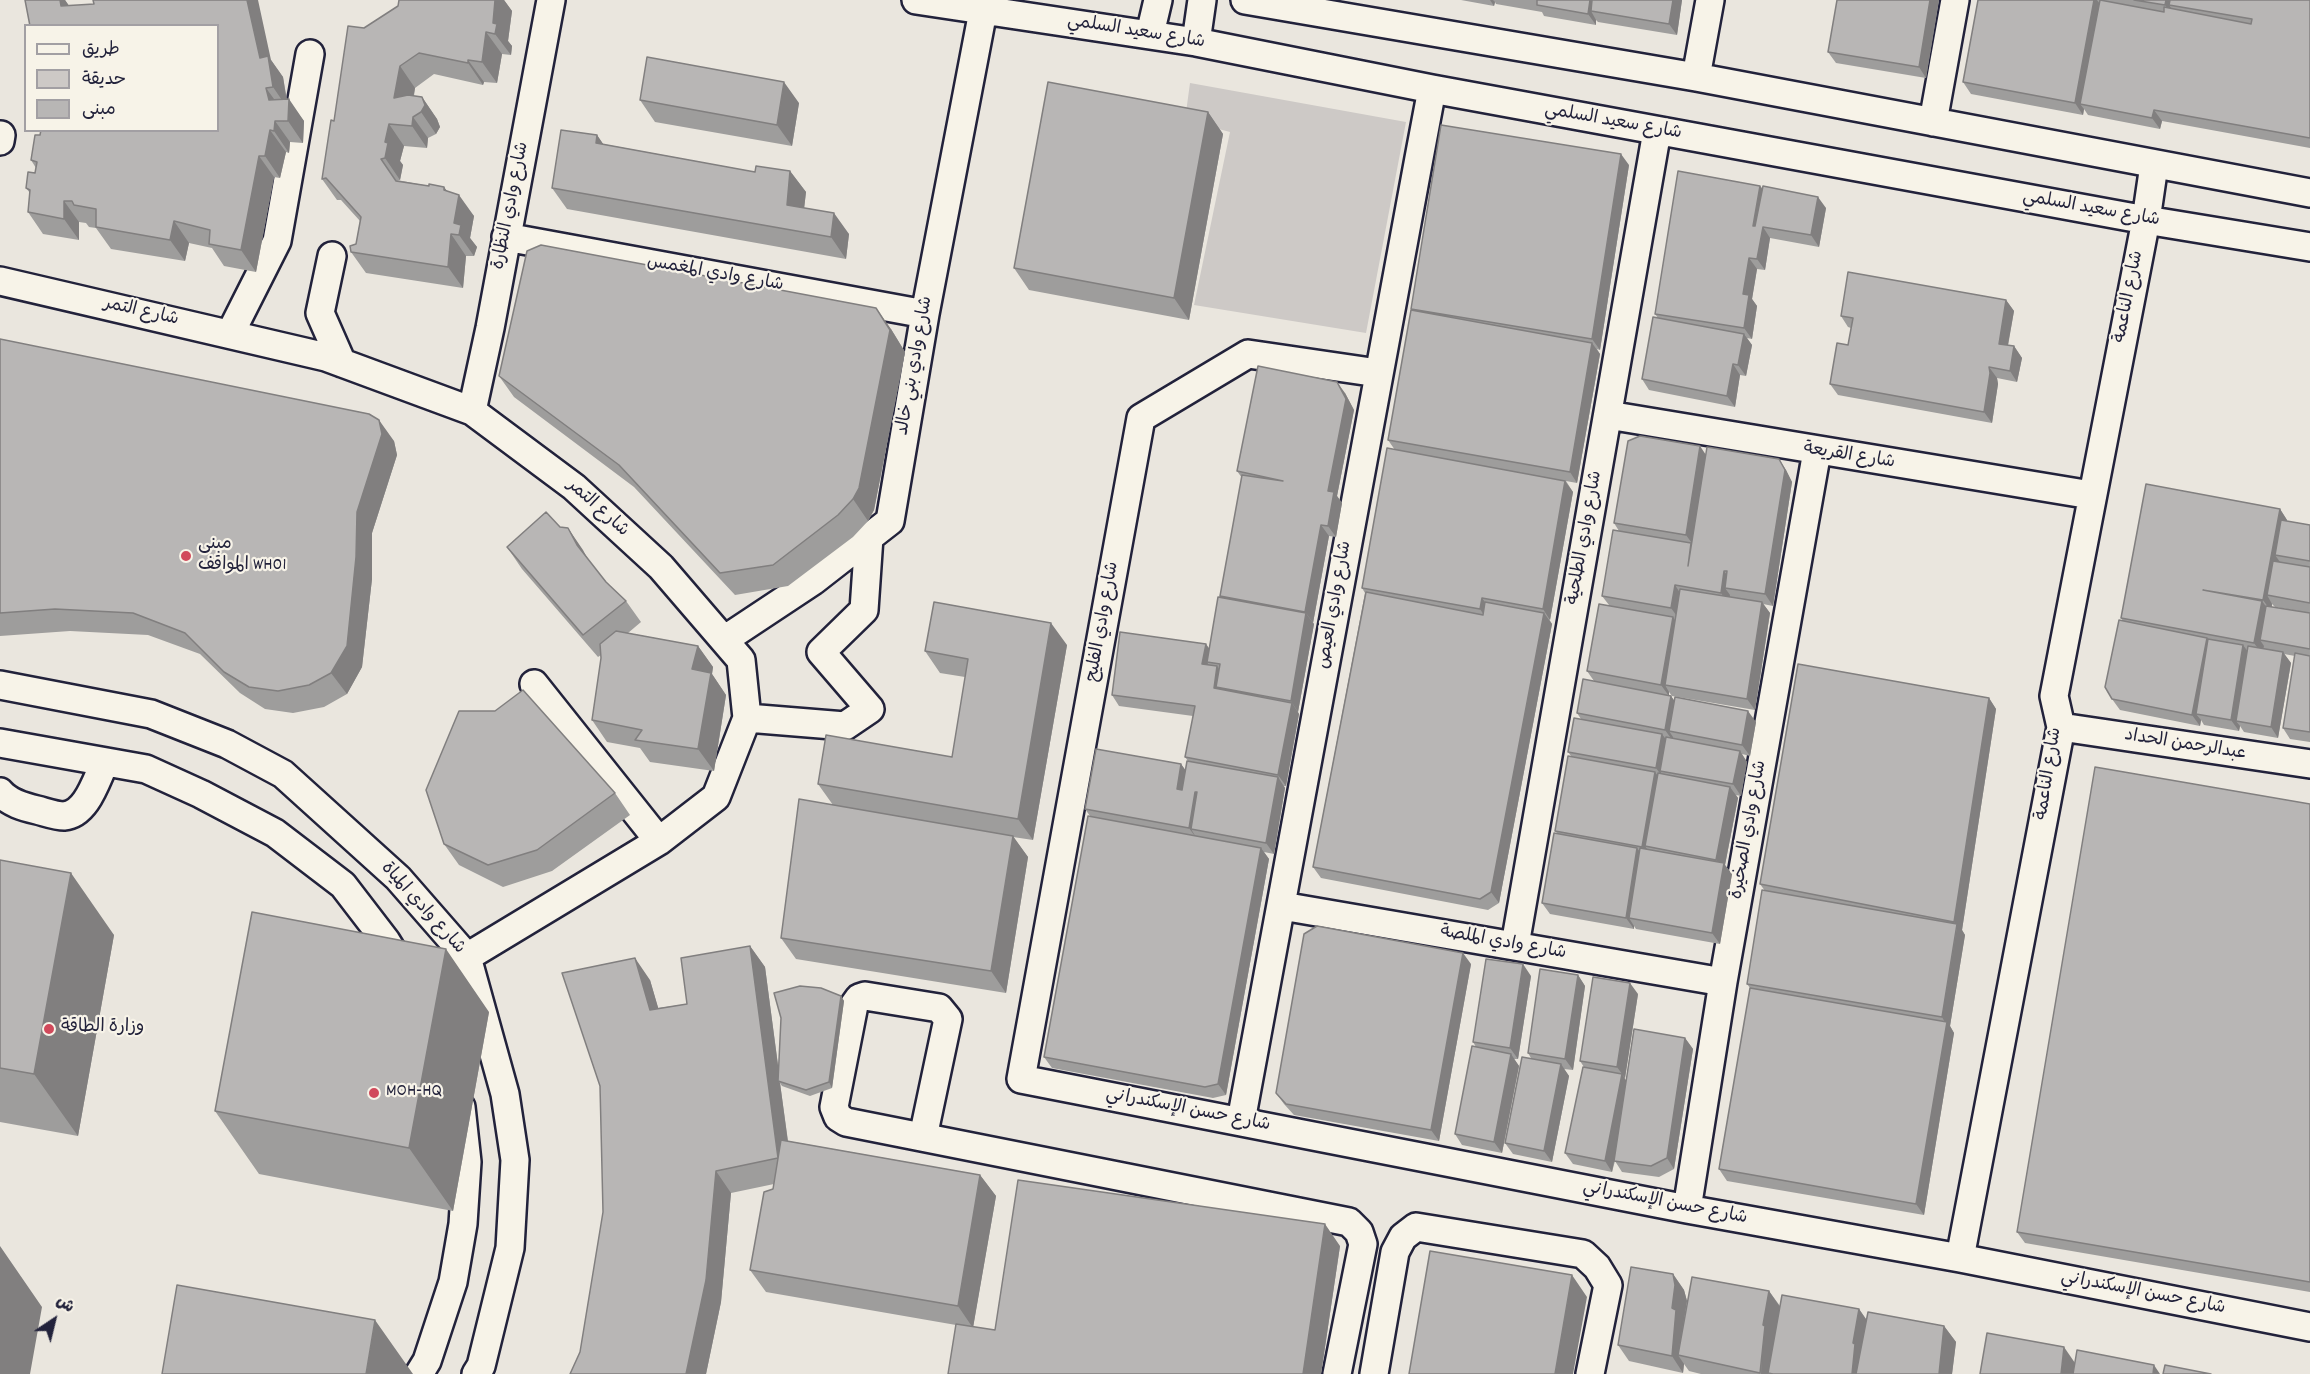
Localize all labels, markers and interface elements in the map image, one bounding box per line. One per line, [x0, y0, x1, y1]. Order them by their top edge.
street label: شارع سعيد السلمي [1066, 11, 1206, 55]
legend [24, 24, 219, 132]
text: طريق [82, 38, 120, 63]
text: حديقة [82, 68, 126, 93]
text: مبنى [82, 98, 116, 123]
street label: شارع سعيد السلمي [1543, 100, 1683, 146]
street label: شارع وادي النظارة [489, 140, 535, 272]
street label: شارع سعيد السلمي [2021, 187, 2161, 233]
street label: شارع الناعمة [2110, 249, 2150, 345]
street label: شارع وادي المغمس [645, 252, 785, 298]
street label: شارع التمر [101, 294, 181, 332]
street label: شارع وادي بني خالد [893, 295, 939, 437]
street label: شارع القريعة [1802, 439, 1896, 475]
street label: شارع وادي الطلحية [1564, 469, 1608, 607]
street label: شارع التمر [561, 475, 633, 543]
place label: مبنى المواقف WH01 [198, 535, 286, 578]
street label: شارع وادي العيص [1314, 539, 1358, 671]
marker: مبنى المواقف WH01 [179, 549, 193, 563]
street label: شارع وادي الفليح [1083, 560, 1125, 684]
street label: شارع الناعمة [2032, 726, 2068, 822]
street label: عبدالرحمن الحداد [2123, 726, 2247, 766]
street label: شارع وادي الصخيرة [1727, 759, 1773, 901]
street label: شارع وادي المياة [375, 859, 469, 959]
street label: شارع وادي الملصة [1438, 922, 1568, 966]
place label: وزارة الطاقة [61, 1018, 144, 1040]
marker: وزارة الطاقة [42, 1022, 56, 1036]
place label: MOH-HQ [386, 1082, 442, 1104]
street label: شارع حسن الإسكندراني [1104, 1084, 1272, 1138]
marker: MOH-HQ [367, 1086, 381, 1100]
street label: شارع حسن الإسكندراني [1581, 1177, 1749, 1231]
street label: شارع حسن الإسكندراني [2059, 1267, 2227, 1321]
north arrow [24, 1290, 84, 1350]
text: ش [51, 1290, 78, 1319]

